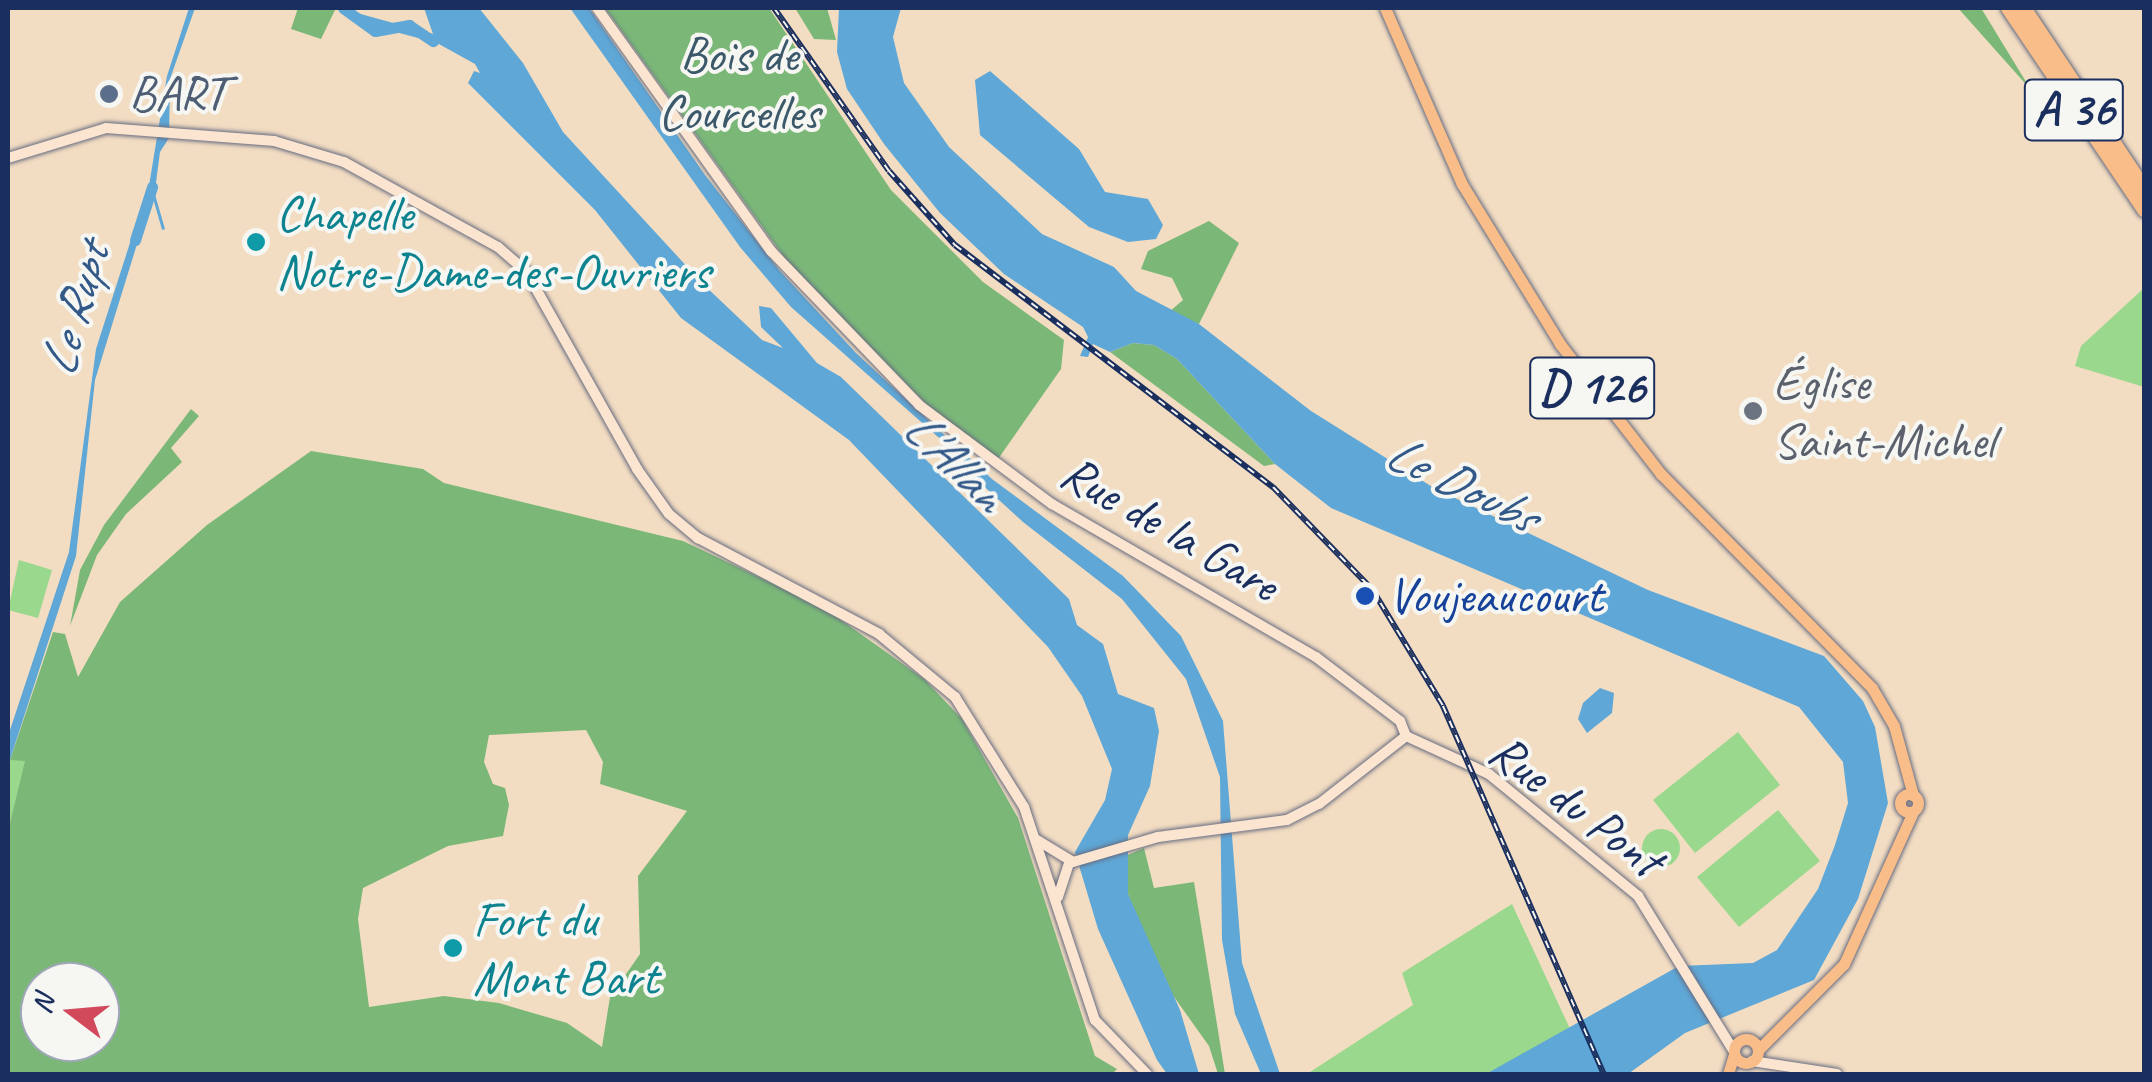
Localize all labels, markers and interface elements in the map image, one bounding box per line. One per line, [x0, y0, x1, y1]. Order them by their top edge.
park label: Bois de Courcelles [658, 24, 820, 142]
place label: BART [129, 64, 227, 124]
road number: A 36 [2022, 67, 2126, 153]
marker: BART [98, 83, 120, 105]
place label: Chapelle Notre-Dame-des-Ouvriers [276, 183, 710, 300]
marker: Chapelle Notre-Dame-des-Ouvriers [245, 231, 267, 253]
water label: Le Rupt [27, 237, 123, 383]
road number: D 126 [1527, 345, 1657, 431]
place label: Église Saint-Michel [1773, 352, 1994, 470]
water label: L'Allan [890, 397, 1018, 525]
marker: Église Saint-Michel [1742, 400, 1764, 422]
water label: Le Doubs [1375, 421, 1547, 547]
street label: Rue de la Gare [1050, 441, 1290, 615]
place label: Voujeaucourt [1388, 566, 1602, 626]
marker: Voujeaucourt [1352, 583, 1378, 609]
street label: Rue du Pont [1478, 721, 1674, 889]
place label: Fort du Mont Bart [473, 889, 660, 1006]
marker: Fort du Mont Bart [442, 937, 464, 959]
north arrow [20, 962, 120, 1062]
text: N [23, 991, 62, 1017]

